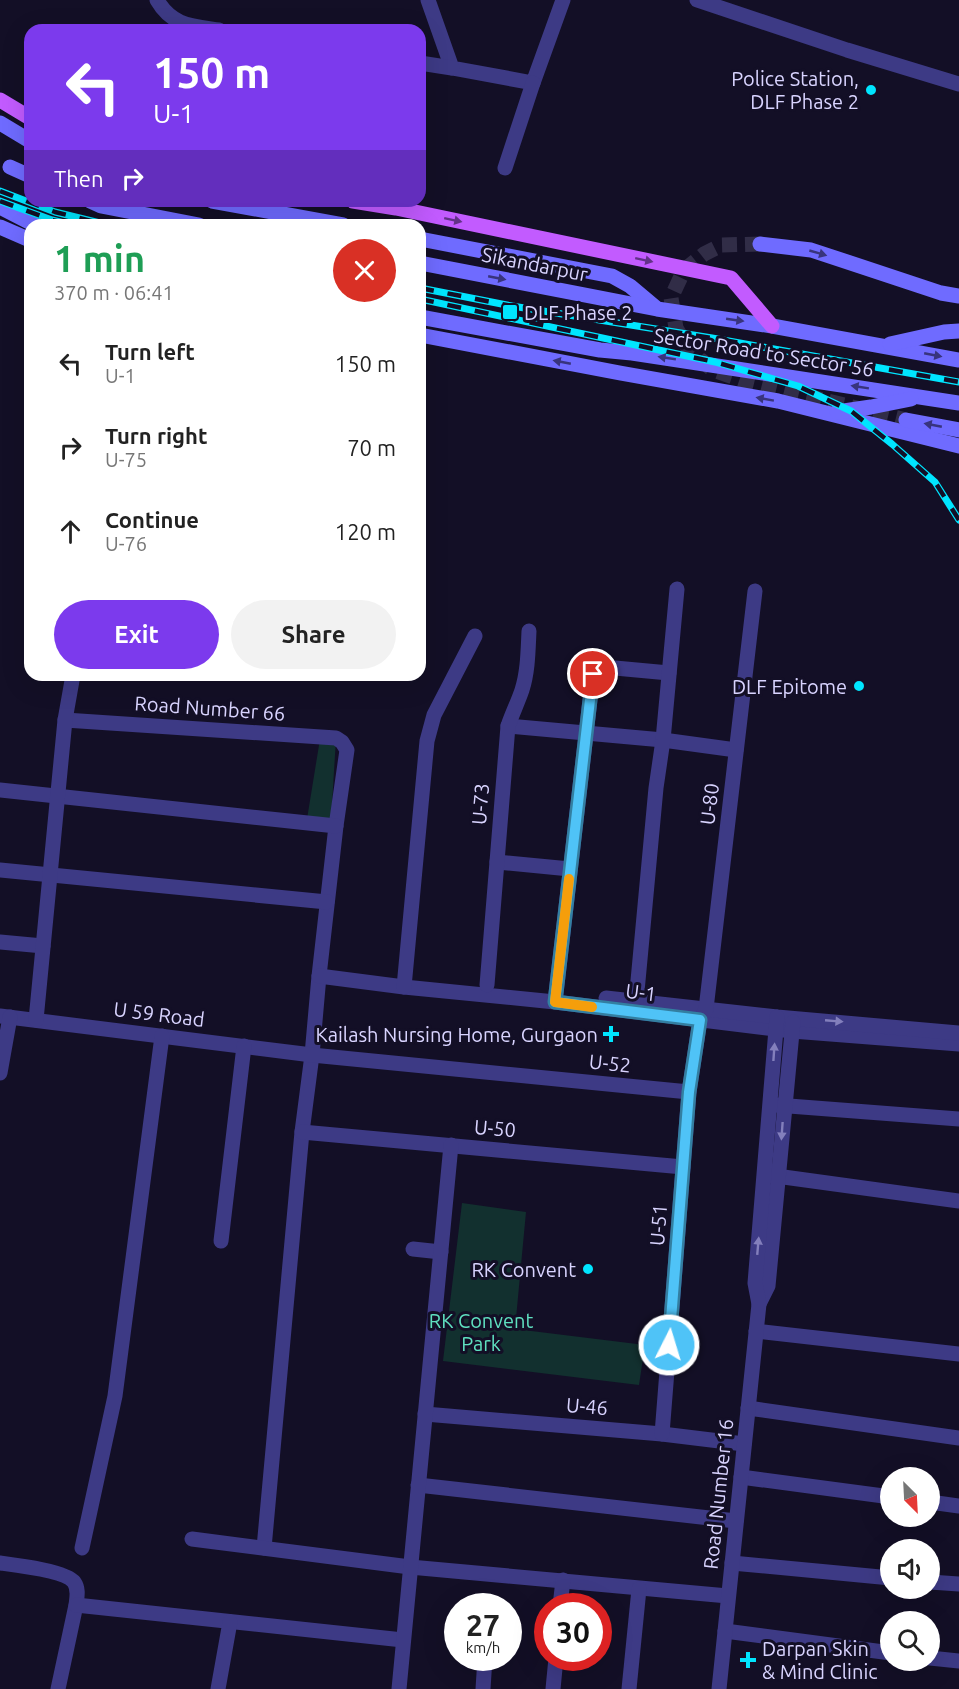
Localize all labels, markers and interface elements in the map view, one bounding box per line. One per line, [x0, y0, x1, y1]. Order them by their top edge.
icon: left [54, 48, 132, 126]
text: 150 m [153, 49, 270, 96]
place label: Police Station, DLF Phase 2 [731, 67, 859, 113]
marker: Police Station, DLF Phase 2 [864, 83, 878, 97]
text: U-1 [153, 98, 194, 128]
icon: right [116, 162, 149, 195]
text: Then [54, 166, 104, 191]
one-way arrow [444, 216, 463, 225]
text: 1 min [54, 238, 145, 279]
button: close [333, 239, 396, 302]
street label: Sikandarpur [480, 242, 590, 286]
one-way arrow [809, 249, 827, 258]
one-way arrow [635, 256, 654, 265]
one-way arrow [488, 274, 507, 283]
text: 370 m · 06:41 [54, 281, 174, 304]
place label: DLF Phase 2 [524, 301, 633, 324]
marker: DLF Phase 2 [501, 303, 519, 321]
one-way arrow [725, 316, 744, 325]
street label: Sector Road to Sector 56 [652, 323, 876, 381]
text: Turn left [105, 339, 195, 364]
icon: left [54, 347, 87, 380]
text: 150 m [335, 351, 396, 376]
one-way arrow [923, 351, 942, 360]
one-way arrow [657, 354, 676, 363]
one-way arrow [552, 357, 571, 366]
text: U-1 [105, 364, 136, 387]
one-way arrow [850, 383, 869, 392]
one-way arrow [756, 394, 775, 403]
one-way arrow [923, 420, 942, 429]
text: Turn right [105, 423, 207, 448]
icon: right [54, 431, 87, 464]
text: 70 m [347, 435, 396, 460]
text: U-75 [105, 448, 147, 471]
text: Continue [105, 507, 199, 532]
icon: ahead [54, 515, 87, 548]
text: 120 m [335, 519, 396, 544]
text: U-76 [105, 532, 147, 555]
button: Exit [54, 600, 219, 669]
button: Share [231, 600, 396, 669]
pin [567, 648, 618, 699]
icon: arrive [576, 657, 609, 690]
place label: DLF Epitome [732, 675, 847, 698]
marker: DLF Epitome [852, 679, 866, 693]
street label: Road Number 66 [134, 691, 286, 725]
street label: U-73 [467, 782, 493, 826]
street label: U-80 [695, 782, 723, 826]
street label: U-1 [624, 979, 658, 1005]
street label: U 59 Road [112, 997, 206, 1031]
one-way arrow [825, 1016, 844, 1026]
place label: Kailash Nursing Home, Gurgaon [316, 1023, 598, 1046]
marker: Kailash Nursing Home, Gurgaon [602, 1025, 620, 1043]
one-way arrow [770, 1042, 779, 1061]
street label: U-52 [588, 1049, 632, 1077]
street label: U-50 [473, 1115, 517, 1141]
one-way arrow [777, 1121, 787, 1140]
street label: U-51 [645, 1203, 671, 1247]
one-way arrow [754, 1236, 763, 1255]
place label: RK Convent [471, 1258, 576, 1281]
marker: RK Convent [581, 1262, 595, 1276]
park label: RK Convent Park [429, 1309, 533, 1355]
position arrow [637, 1313, 701, 1377]
street label: U-46 [565, 1393, 609, 1419]
street label: Road Number 16 [699, 1418, 737, 1570]
north arrow [880, 1467, 940, 1527]
map controls [880, 1467, 940, 1671]
button: sound [880, 1539, 940, 1599]
speed limit sign: 30 [534, 1593, 612, 1671]
text: 27 [466, 1608, 500, 1642]
button: search [880, 1611, 940, 1671]
place label: Darpan Skin & Mind Clinic [762, 1637, 878, 1683]
text: km/h [466, 1639, 500, 1656]
marker: Darpan Skin & Mind Clinic [739, 1651, 757, 1669]

